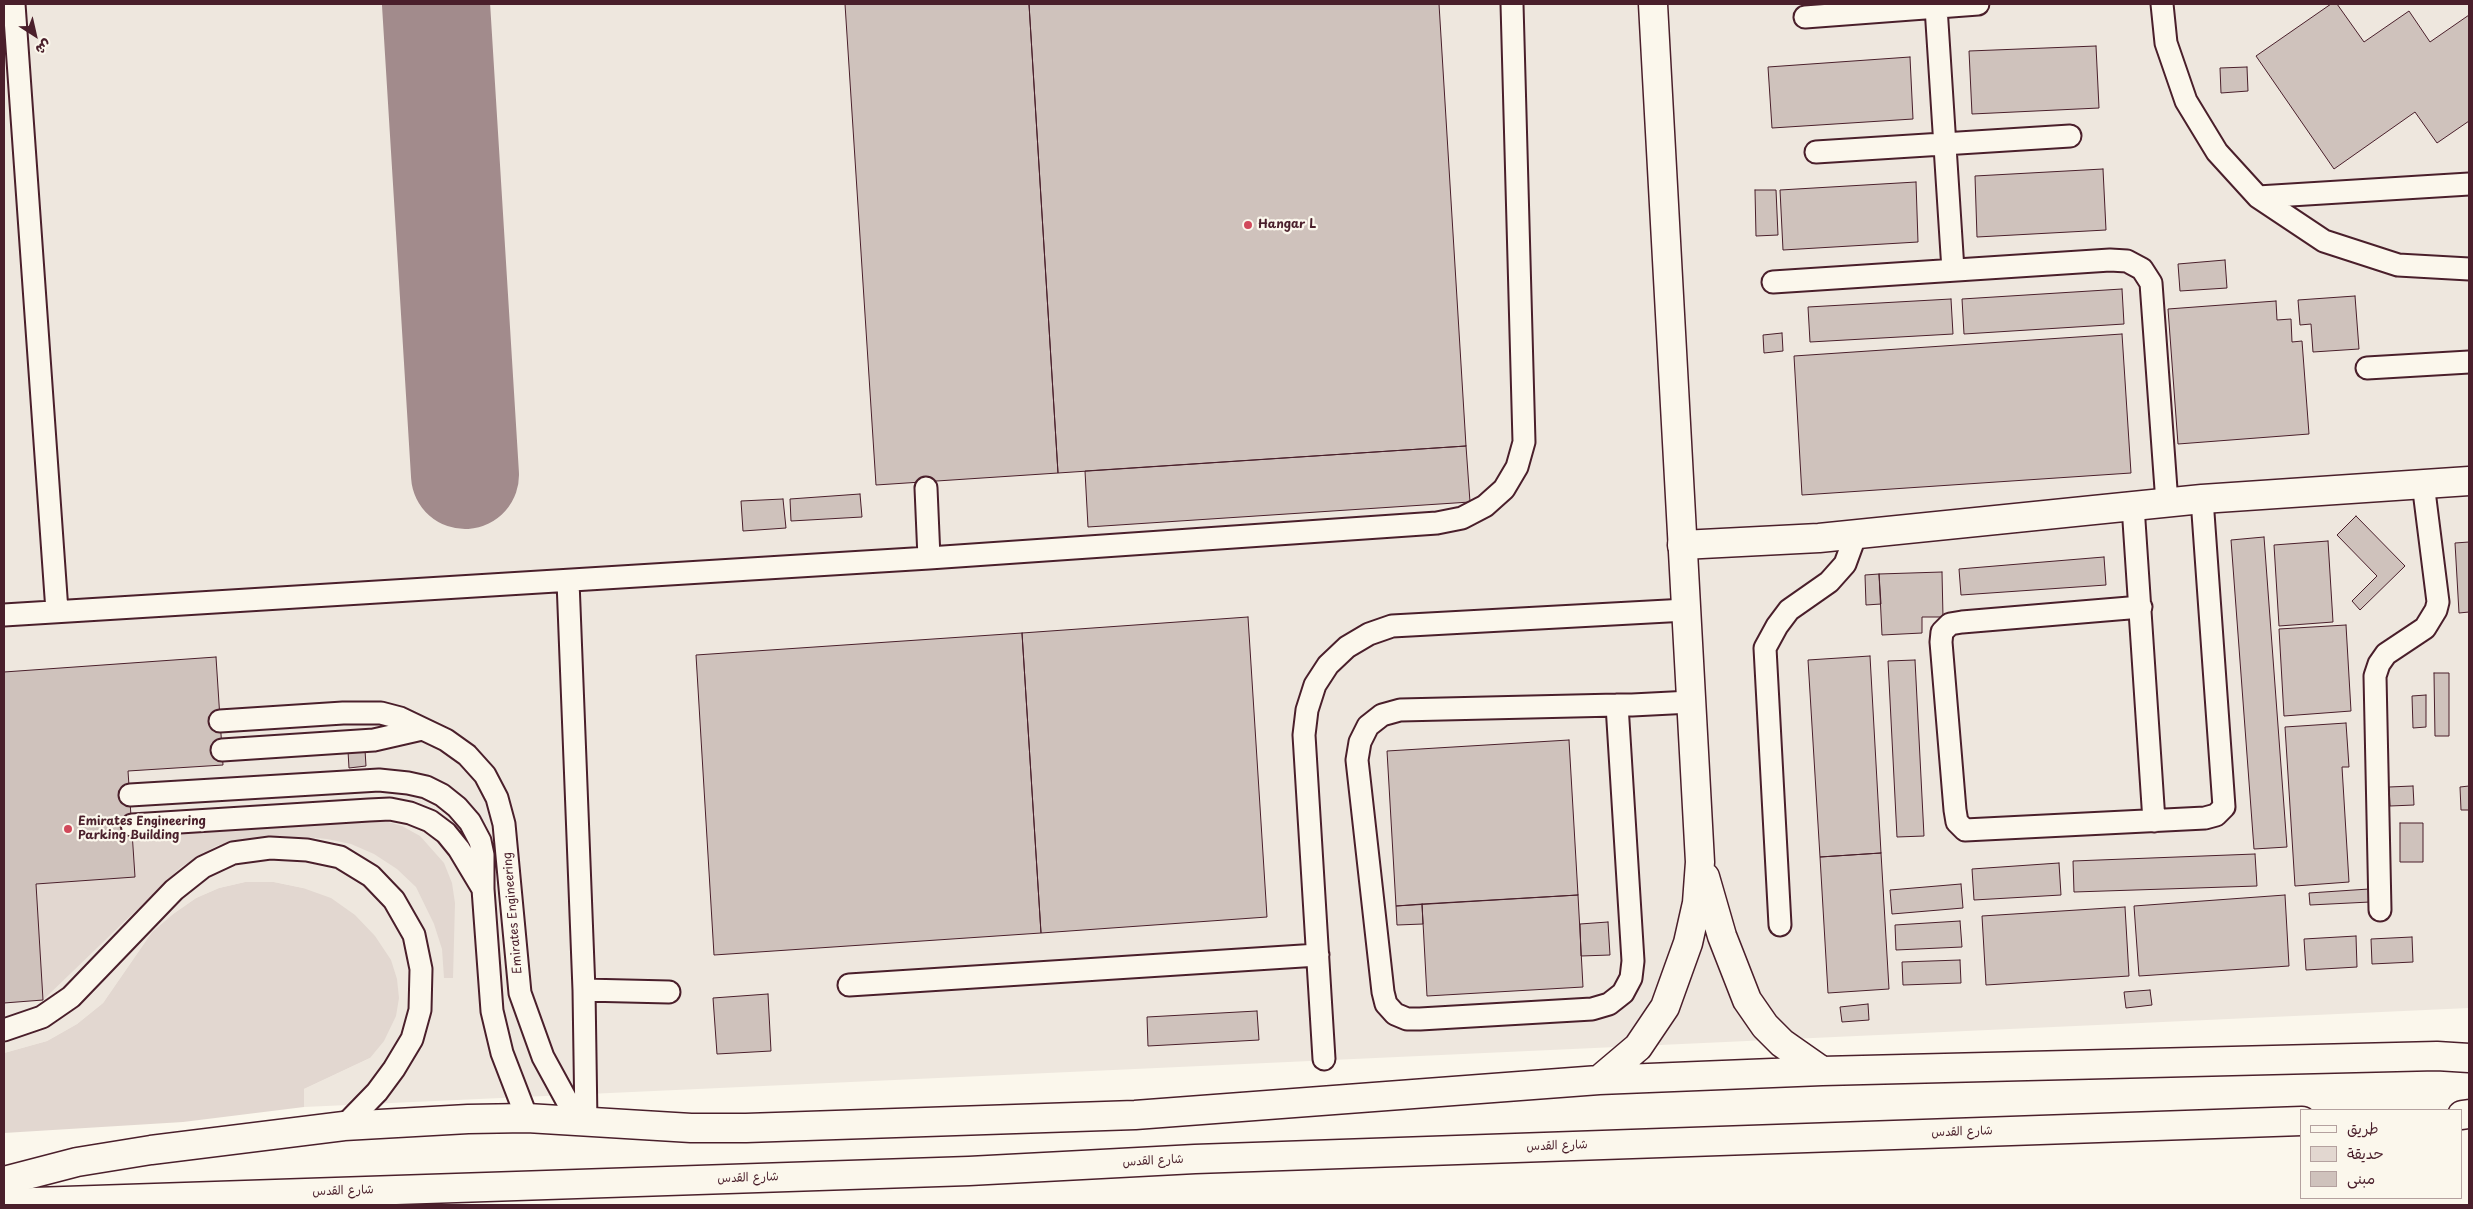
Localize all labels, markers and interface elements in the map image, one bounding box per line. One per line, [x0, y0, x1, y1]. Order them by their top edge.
north arrow [10, 10, 60, 60]
text: ش [32, 35, 56, 61]
place label: Hangar L [1258, 218, 1316, 232]
marker: Hangar L [1242, 219, 1254, 231]
place label: Emirates Engineering Parking Building [78, 815, 206, 843]
marker: Emirates Engineering Parking Building [62, 823, 74, 835]
street label: Emirates Engineering [500, 851, 526, 975]
legend [2300, 1109, 2463, 1199]
text: طريق [2347, 1116, 2379, 1139]
street label: شارع القدس [1931, 1124, 1993, 1140]
street label: شارع القدس [1526, 1138, 1588, 1154]
text: حديقة [2347, 1141, 2384, 1164]
street label: شارع القدس [1122, 1152, 1184, 1170]
text: مبنى [2347, 1166, 2375, 1189]
street label: شارع القدس [717, 1170, 779, 1186]
street label: شارع القدس [312, 1183, 374, 1199]

